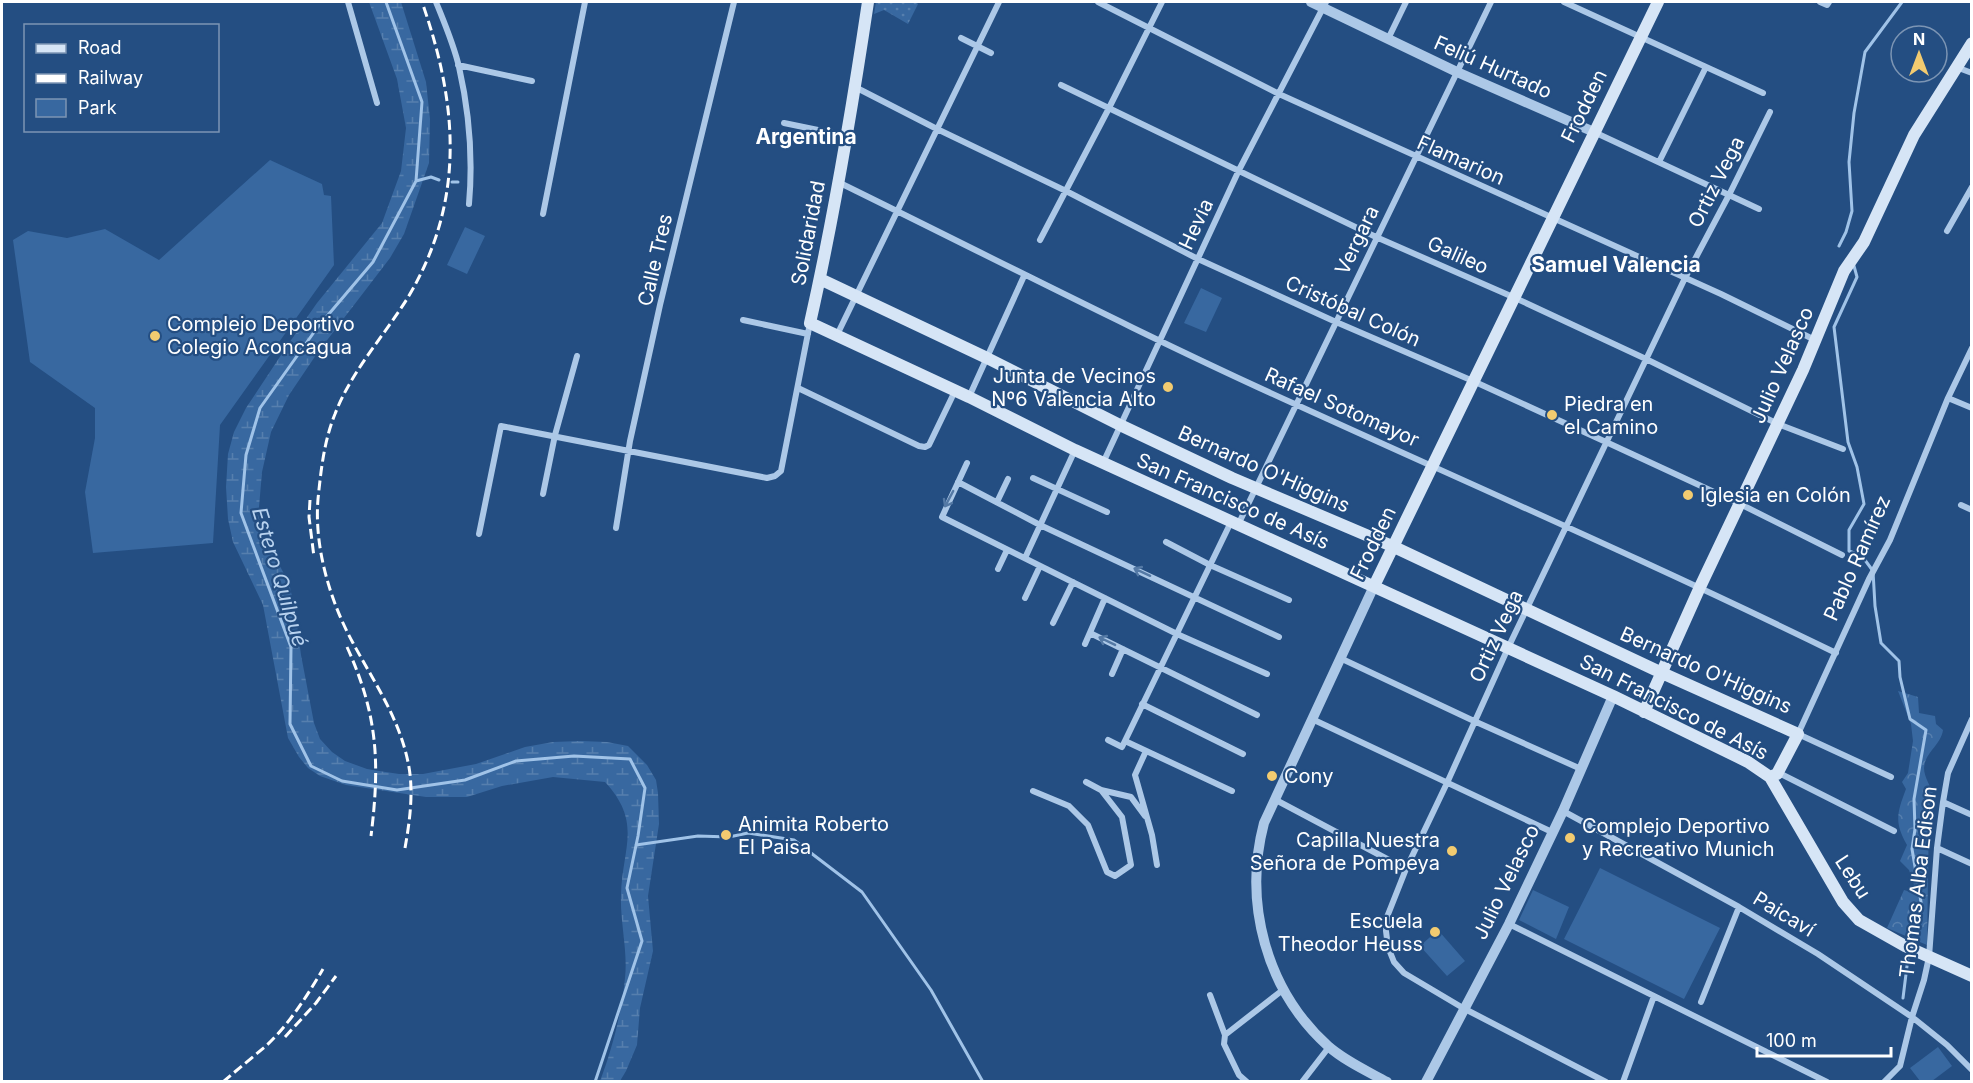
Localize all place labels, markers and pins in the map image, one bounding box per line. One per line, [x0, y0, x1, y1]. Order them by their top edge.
place label: Complejo Deportivo Colegio Aconcagua [167, 312, 355, 359]
marker: Complejo Deportivo Colegio Aconcagua [148, 329, 162, 343]
place label: Junta de Vecinos Nº6 Valencia Alto [991, 364, 1156, 411]
marker: Junta de Vecinos Nº6 Valencia Alto [1161, 380, 1175, 394]
place label: Piedra en el Camino [1564, 392, 1658, 439]
marker: Piedra en el Camino [1545, 408, 1559, 422]
place label: Iglesia en Colón [1700, 483, 1851, 507]
marker: Iglesia en Colón [1681, 488, 1695, 502]
place label: Cony [1284, 764, 1333, 788]
marker: Cony [1265, 769, 1279, 783]
place label: Animita Roberto El Paisa [738, 812, 889, 859]
place label: Complejo Deportivo y Recreativo Munich [1582, 814, 1774, 861]
marker: Animita Roberto El Paisa [719, 828, 733, 842]
place label: Capilla Nuestra Señora de Pompeya [1250, 828, 1440, 875]
marker: Complejo Deportivo y Recreativo Munich [1563, 831, 1577, 845]
marker: Capilla Nuestra Señora de Pompeya [1445, 844, 1459, 858]
place label: Escuela Theodor Heuss [1278, 909, 1423, 956]
marker: Escuela Theodor Heuss [1428, 925, 1442, 939]

